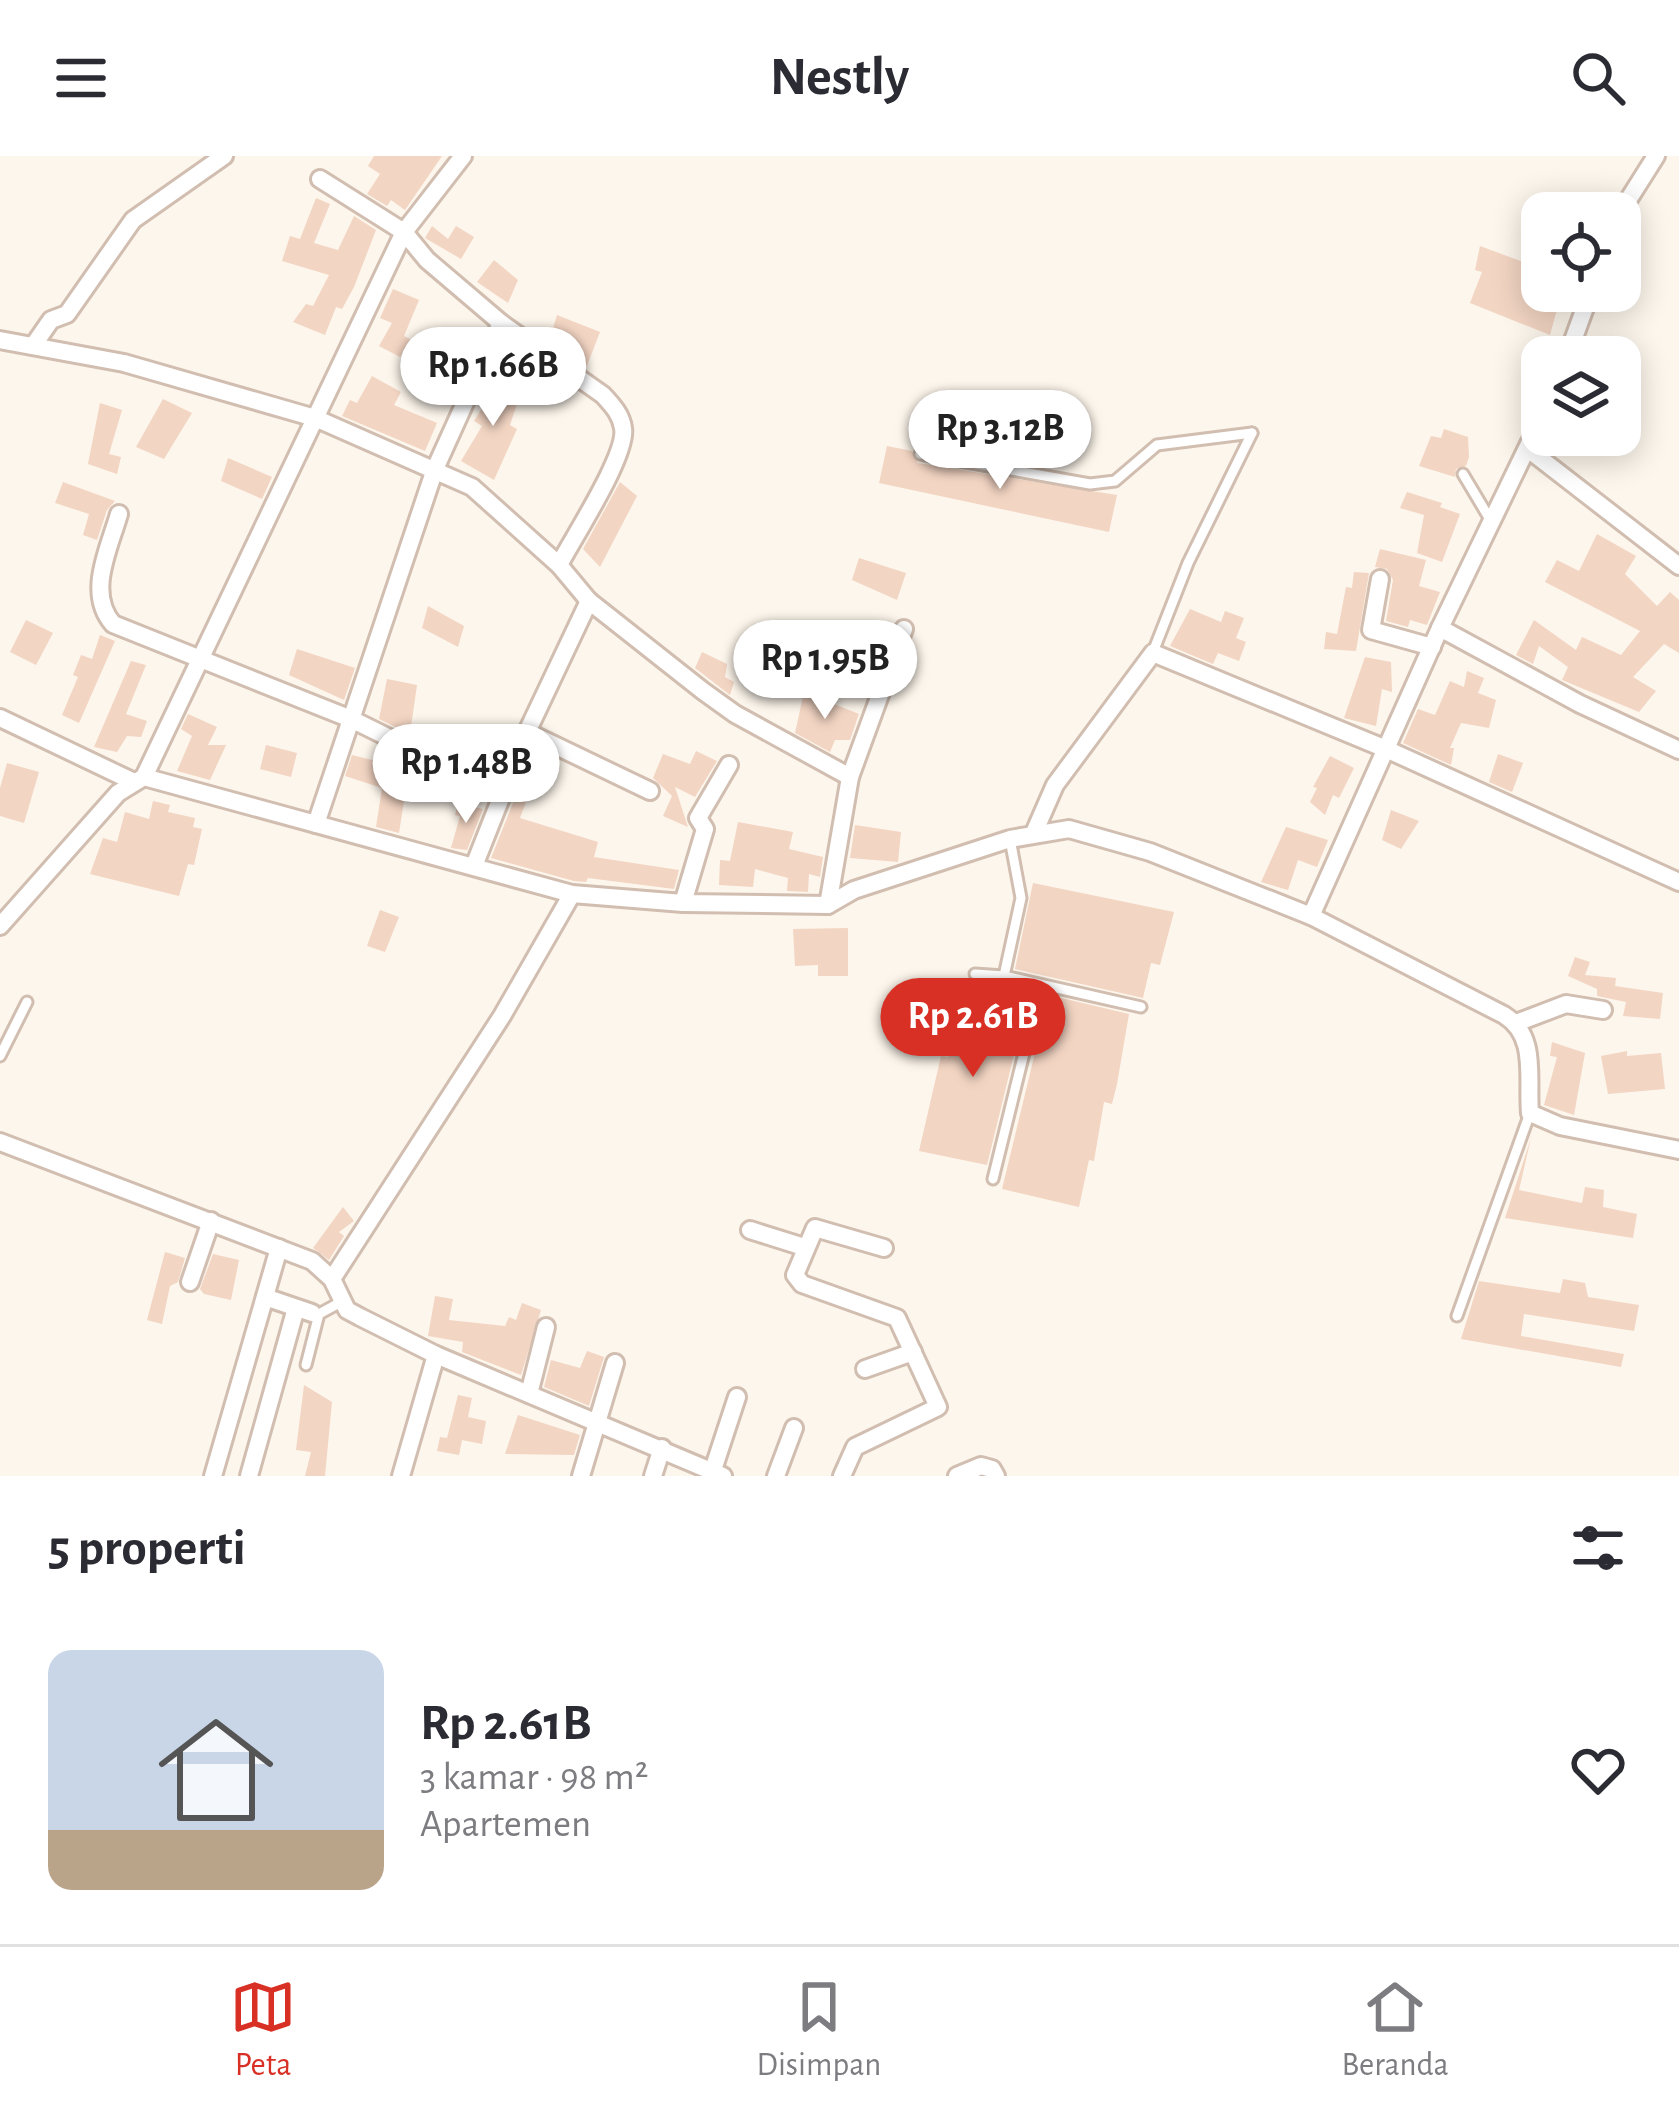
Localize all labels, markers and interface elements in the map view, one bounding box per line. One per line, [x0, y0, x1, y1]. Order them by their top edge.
icon: menu [48, 45, 114, 111]
icon: search [1565, 45, 1631, 111]
text: Nestly [770, 51, 909, 105]
map controls [1521, 192, 1641, 456]
button: locate [1521, 192, 1641, 312]
pin: Rp 1.66B [369, 327, 617, 429]
button: layers [1521, 336, 1641, 456]
text: Rp 1.66B [427, 346, 559, 385]
pin: Rp 3.12B [876, 390, 1124, 492]
text: Rp 3.12B [935, 409, 1065, 448]
pin: Rp 1.95B [701, 620, 949, 722]
text: Rp 1.95B [760, 639, 890, 678]
pin: Rp 1.48B [342, 724, 590, 826]
text: Rp 1.48B [400, 743, 532, 782]
pin: Rp 2.61B [849, 978, 1097, 1080]
text: Rp 2.61B [907, 997, 1039, 1036]
icon: filters [1565, 1515, 1631, 1581]
text: 5 properti [48, 1523, 246, 1574]
icon: home [144, 1698, 288, 1842]
text: Rp 2.61B [420, 1698, 591, 1749]
icon: heart [1565, 1737, 1631, 1803]
text: 3 kamar · 98 m² [420, 1758, 648, 1797]
text: Apartemen [420, 1805, 591, 1844]
tab: Peta [230, 1974, 296, 2086]
tab: Disimpan [757, 1974, 881, 2086]
tab: Beranda [1342, 1974, 1449, 2086]

